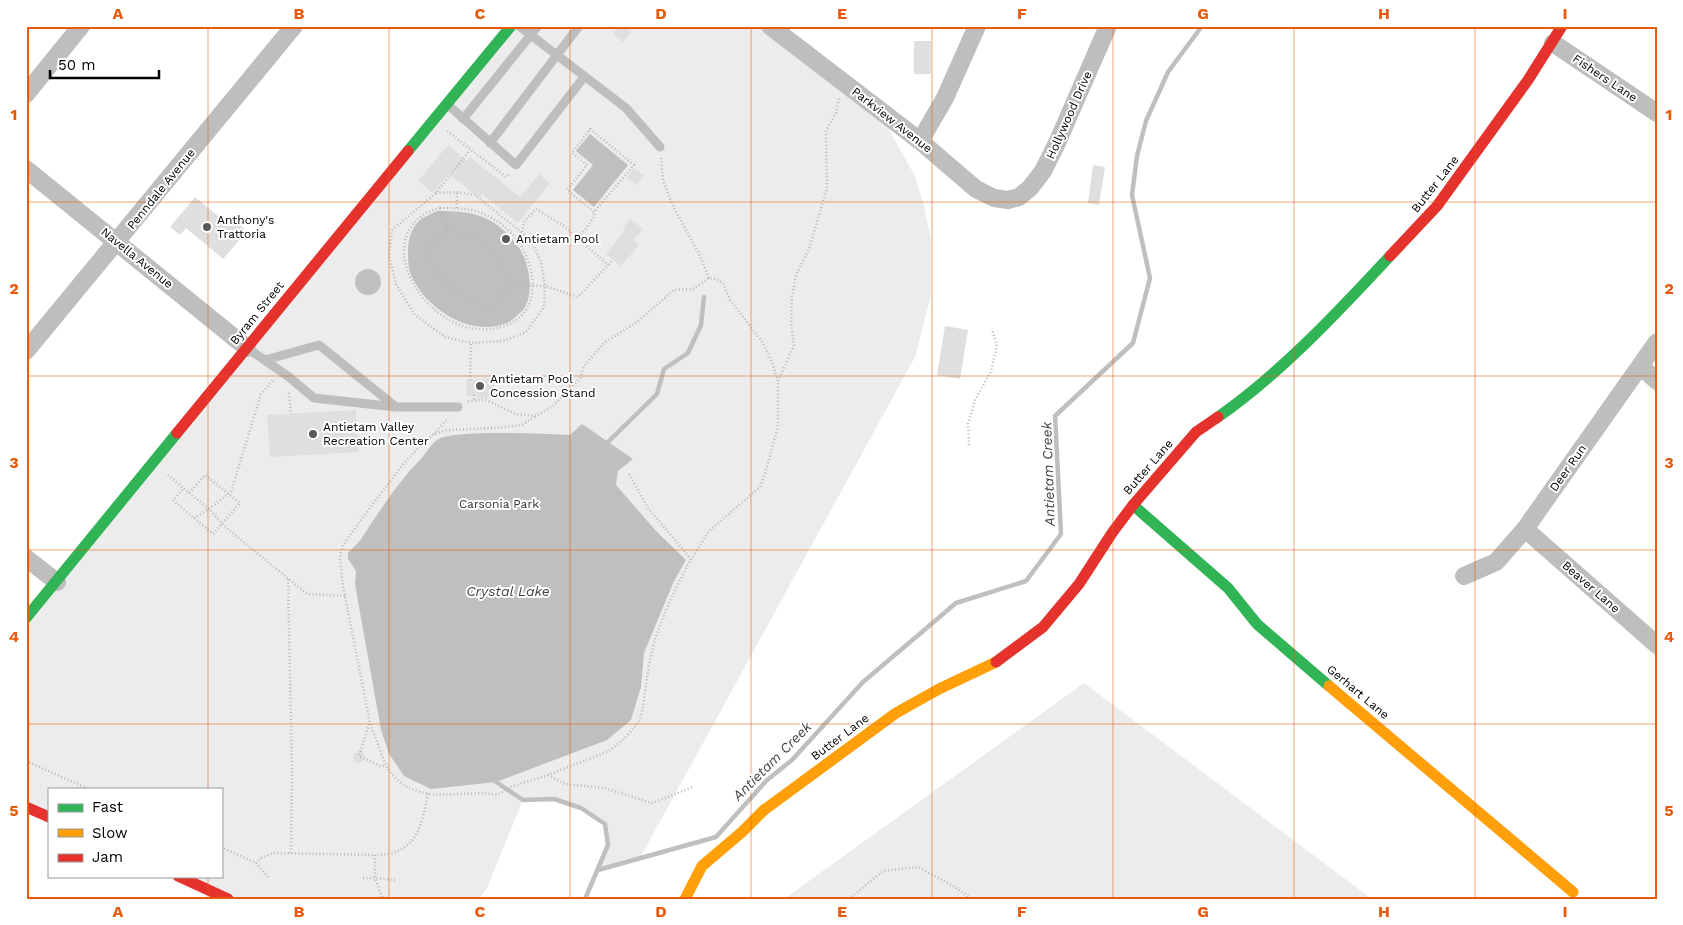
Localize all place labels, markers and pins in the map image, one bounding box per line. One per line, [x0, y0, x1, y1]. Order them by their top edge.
place label: Anthony's Trattoria [217, 213, 274, 241]
marker: Anthony's Trattoria [201, 221, 213, 233]
place label: Antietam Pool [516, 232, 599, 246]
marker: Antietam Pool [500, 233, 512, 245]
place label: Antietam Pool Concession Stand [490, 372, 596, 400]
marker: Antietam Pool Concession Stand [474, 380, 486, 392]
place label: Antietam Valley Recreation Center [323, 420, 429, 448]
marker: Antietam Valley Recreation Center [307, 428, 319, 440]

